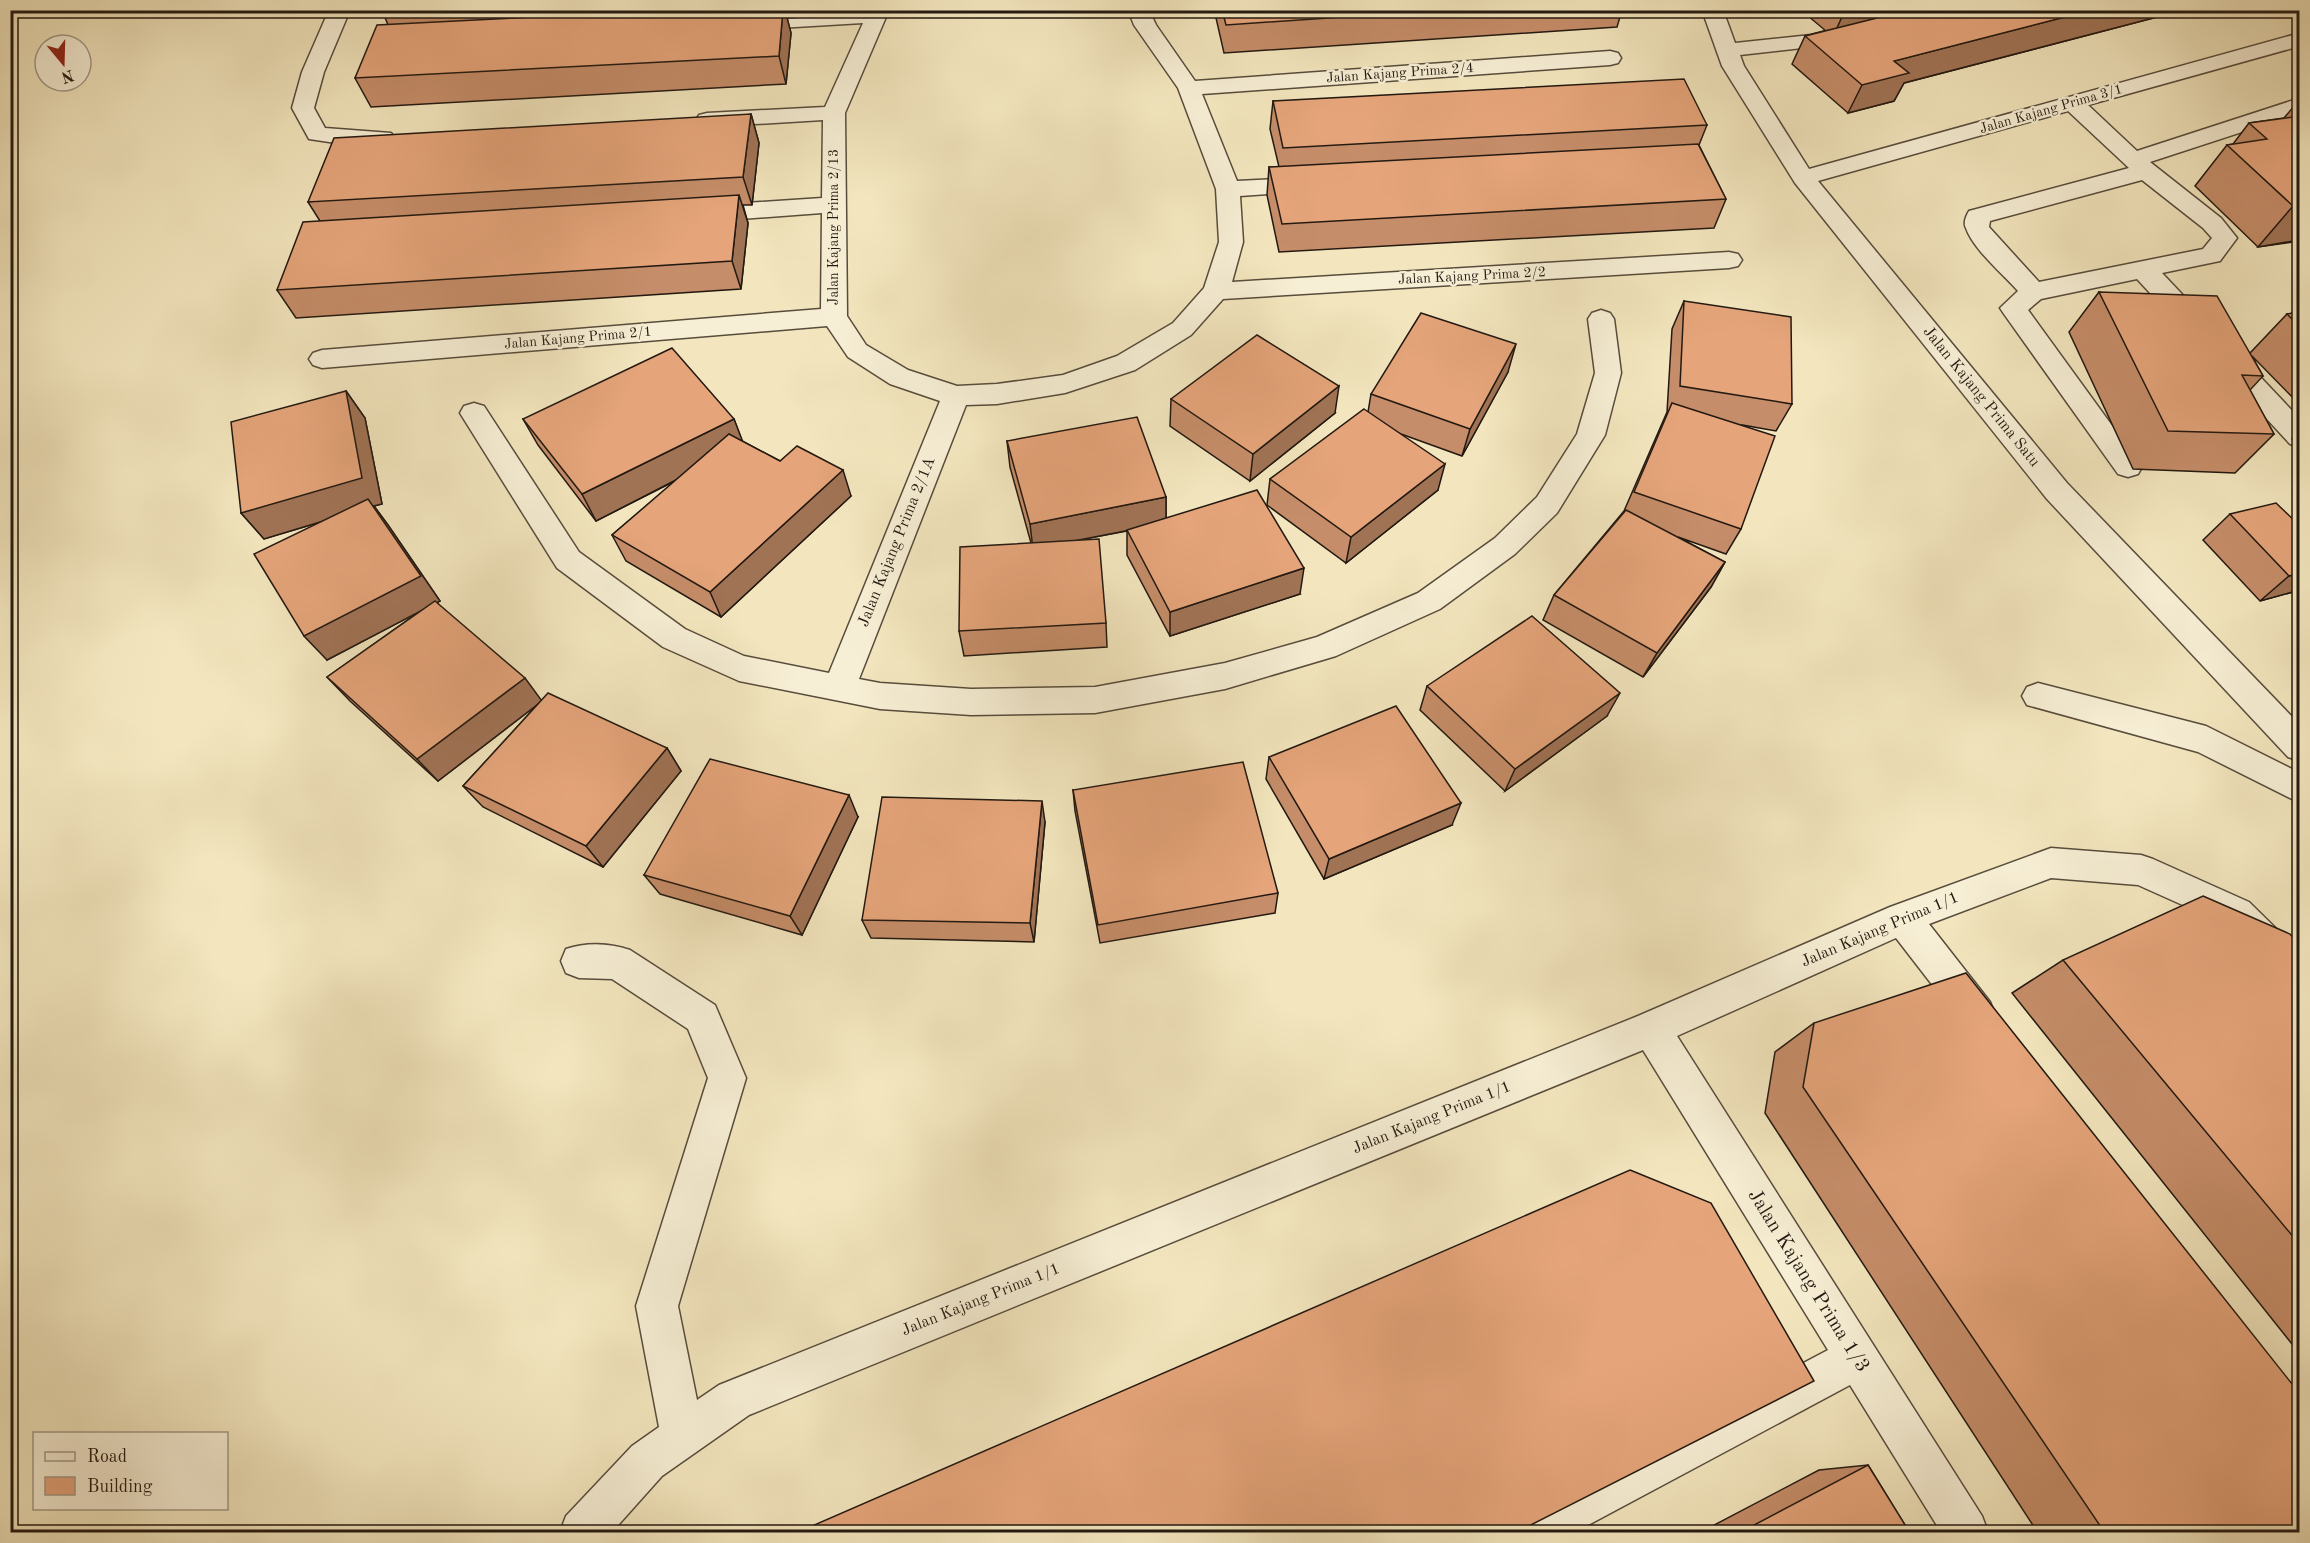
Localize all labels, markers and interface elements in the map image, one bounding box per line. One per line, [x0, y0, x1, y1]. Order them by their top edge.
north arrow [33, 33, 93, 93]
street label: Jalan Kajang Prima 2/4 [1326, 61, 1474, 85]
text: N [58, 66, 76, 85]
street label: Jalan Kajang Prima 3/1 [1978, 82, 2124, 136]
street label: Jalan Kajang Prima 2/13 [827, 149, 841, 305]
street label: Jalan Kajang Prima 2/2 [1398, 265, 1546, 287]
street label: Jalan Kajang Prima Satu [1920, 324, 2043, 471]
street label: Jalan Kajang Prima 2/1 [504, 325, 652, 351]
street label: Jalan Kajang Prima 2/1A [856, 455, 938, 629]
street label: Jalan Kajang Prima 1/1 [1799, 890, 1961, 970]
street label: Jalan Kajang Prima 1/1 [1351, 1079, 1513, 1157]
street label: Jalan Kajang Prima 1/3 [1743, 1186, 1873, 1376]
street label: Jalan Kajang Prima 1/1 [900, 1261, 1062, 1339]
legend [33, 1432, 228, 1510]
text: Road [87, 1448, 127, 1466]
text: Building [87, 1478, 153, 1496]

